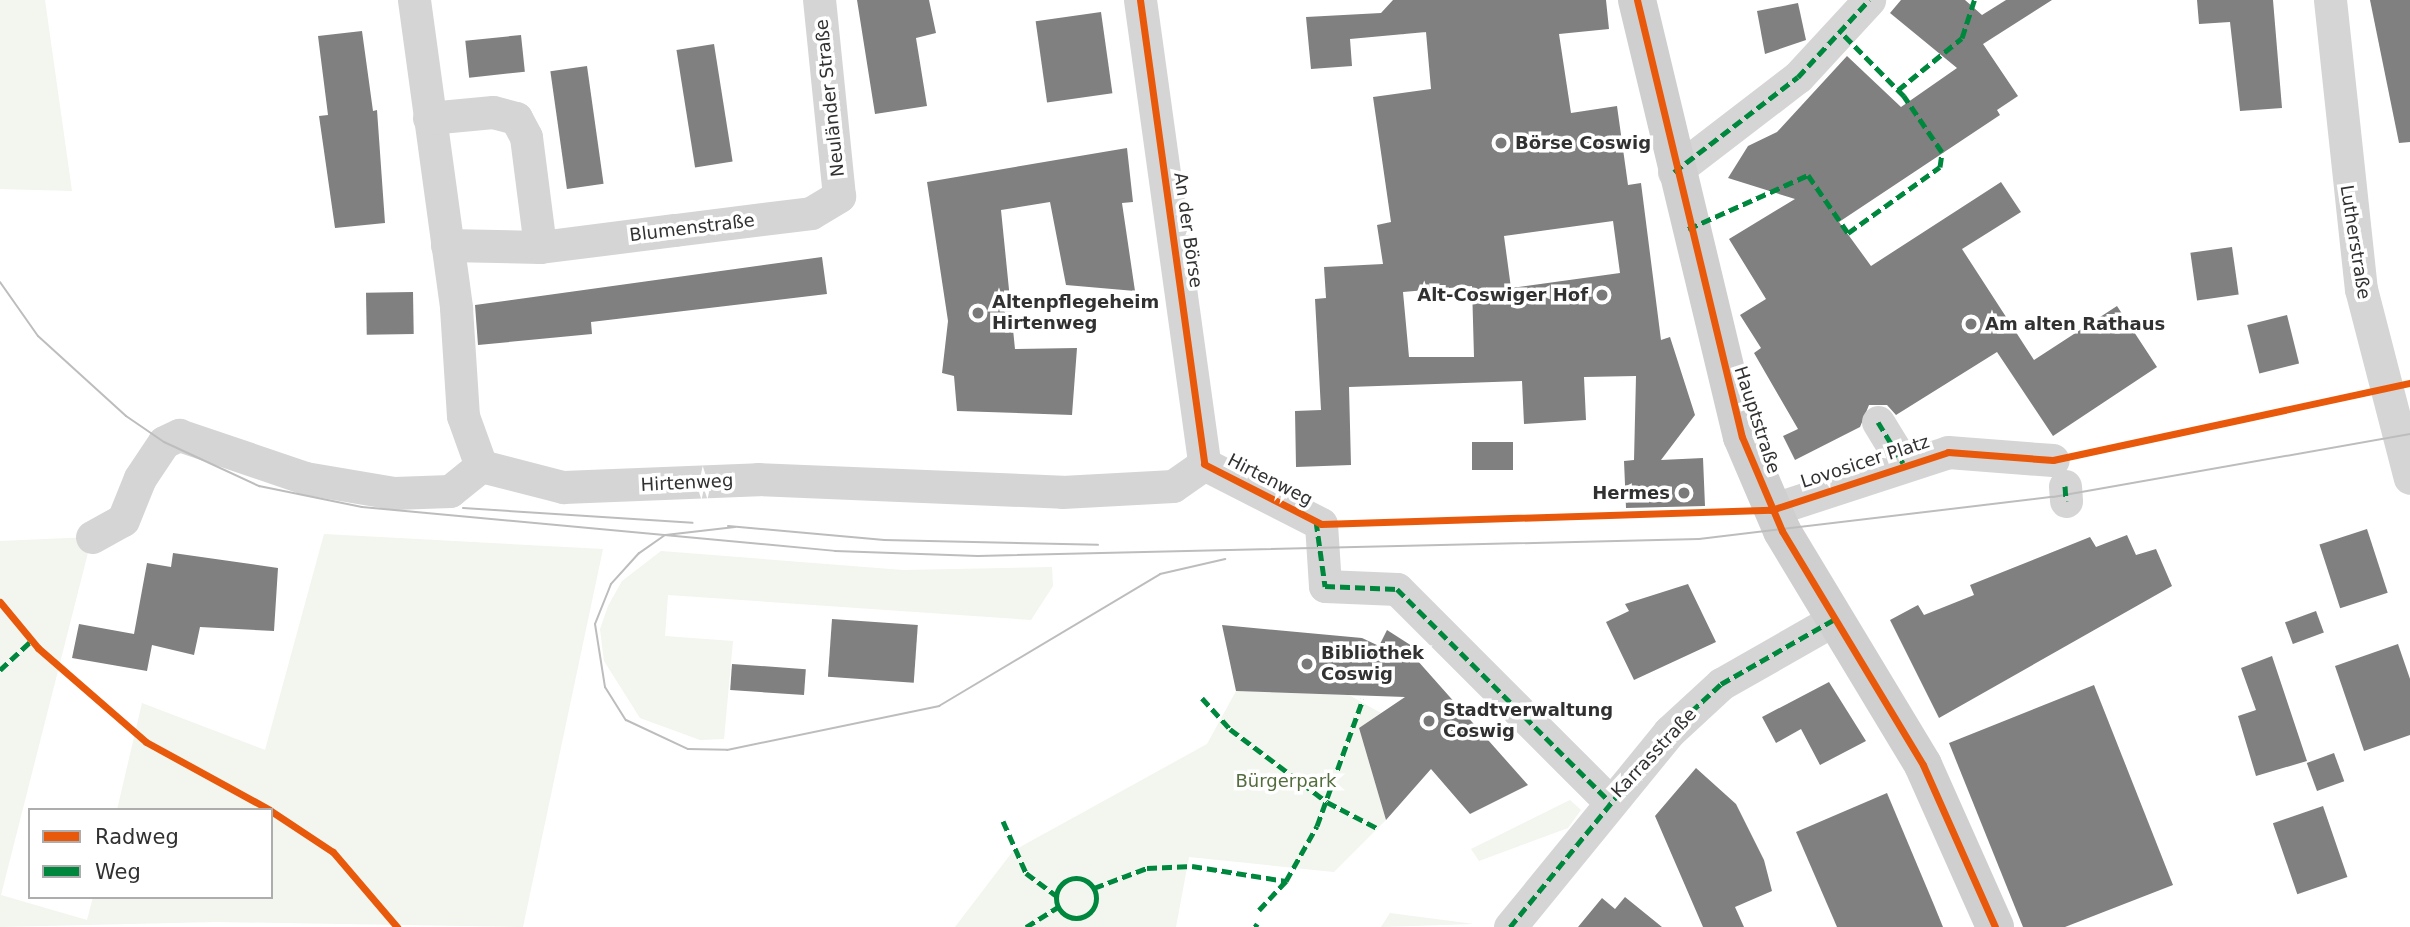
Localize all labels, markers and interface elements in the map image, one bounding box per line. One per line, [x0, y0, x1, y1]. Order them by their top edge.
street label: Neuländer Straße [811, 18, 849, 178]
place label: Börse Coswig [1515, 132, 1651, 154]
marker: Börse Coswig [1493, 135, 1509, 151]
street label: An der Börse [1169, 171, 1207, 289]
street label: Lutherstraße [2335, 183, 2375, 301]
street label: Blumenstraße [628, 210, 756, 246]
place label: Alt-Coswiger Hof [1417, 284, 1588, 306]
marker: Alt-Coswiger Hof [1594, 287, 1610, 303]
place label: Altenpflegeheim Hirtenweg [992, 292, 1159, 334]
marker: Altenpflegeheim Hirtenweg [970, 305, 986, 321]
place label: Am alten Rathaus [1985, 313, 2165, 335]
marker: Am alten Rathaus [1963, 316, 1979, 332]
street label: Hauptstraße [1729, 364, 1785, 476]
street label: Lovosicer Platz [1798, 431, 1932, 493]
street label: Hirtenweg [1224, 449, 1316, 511]
street label: Hirtenweg [640, 470, 734, 496]
place label: Hermes [1592, 482, 1670, 504]
marker: Hermes [1676, 485, 1692, 501]
place label: Bibliothek Coswig [1321, 643, 1424, 686]
marker: Bibliothek Coswig [1299, 656, 1315, 672]
place label: Stadtverwaltung Coswig [1443, 700, 1613, 742]
street label: Karrasstraße [1607, 704, 1701, 802]
marker: Stadtverwaltung Coswig [1421, 713, 1437, 729]
park label: Bürgerpark [1235, 770, 1337, 792]
legend [28, 808, 273, 899]
text: Radweg [95, 825, 179, 849]
text: Weg [95, 860, 141, 884]

